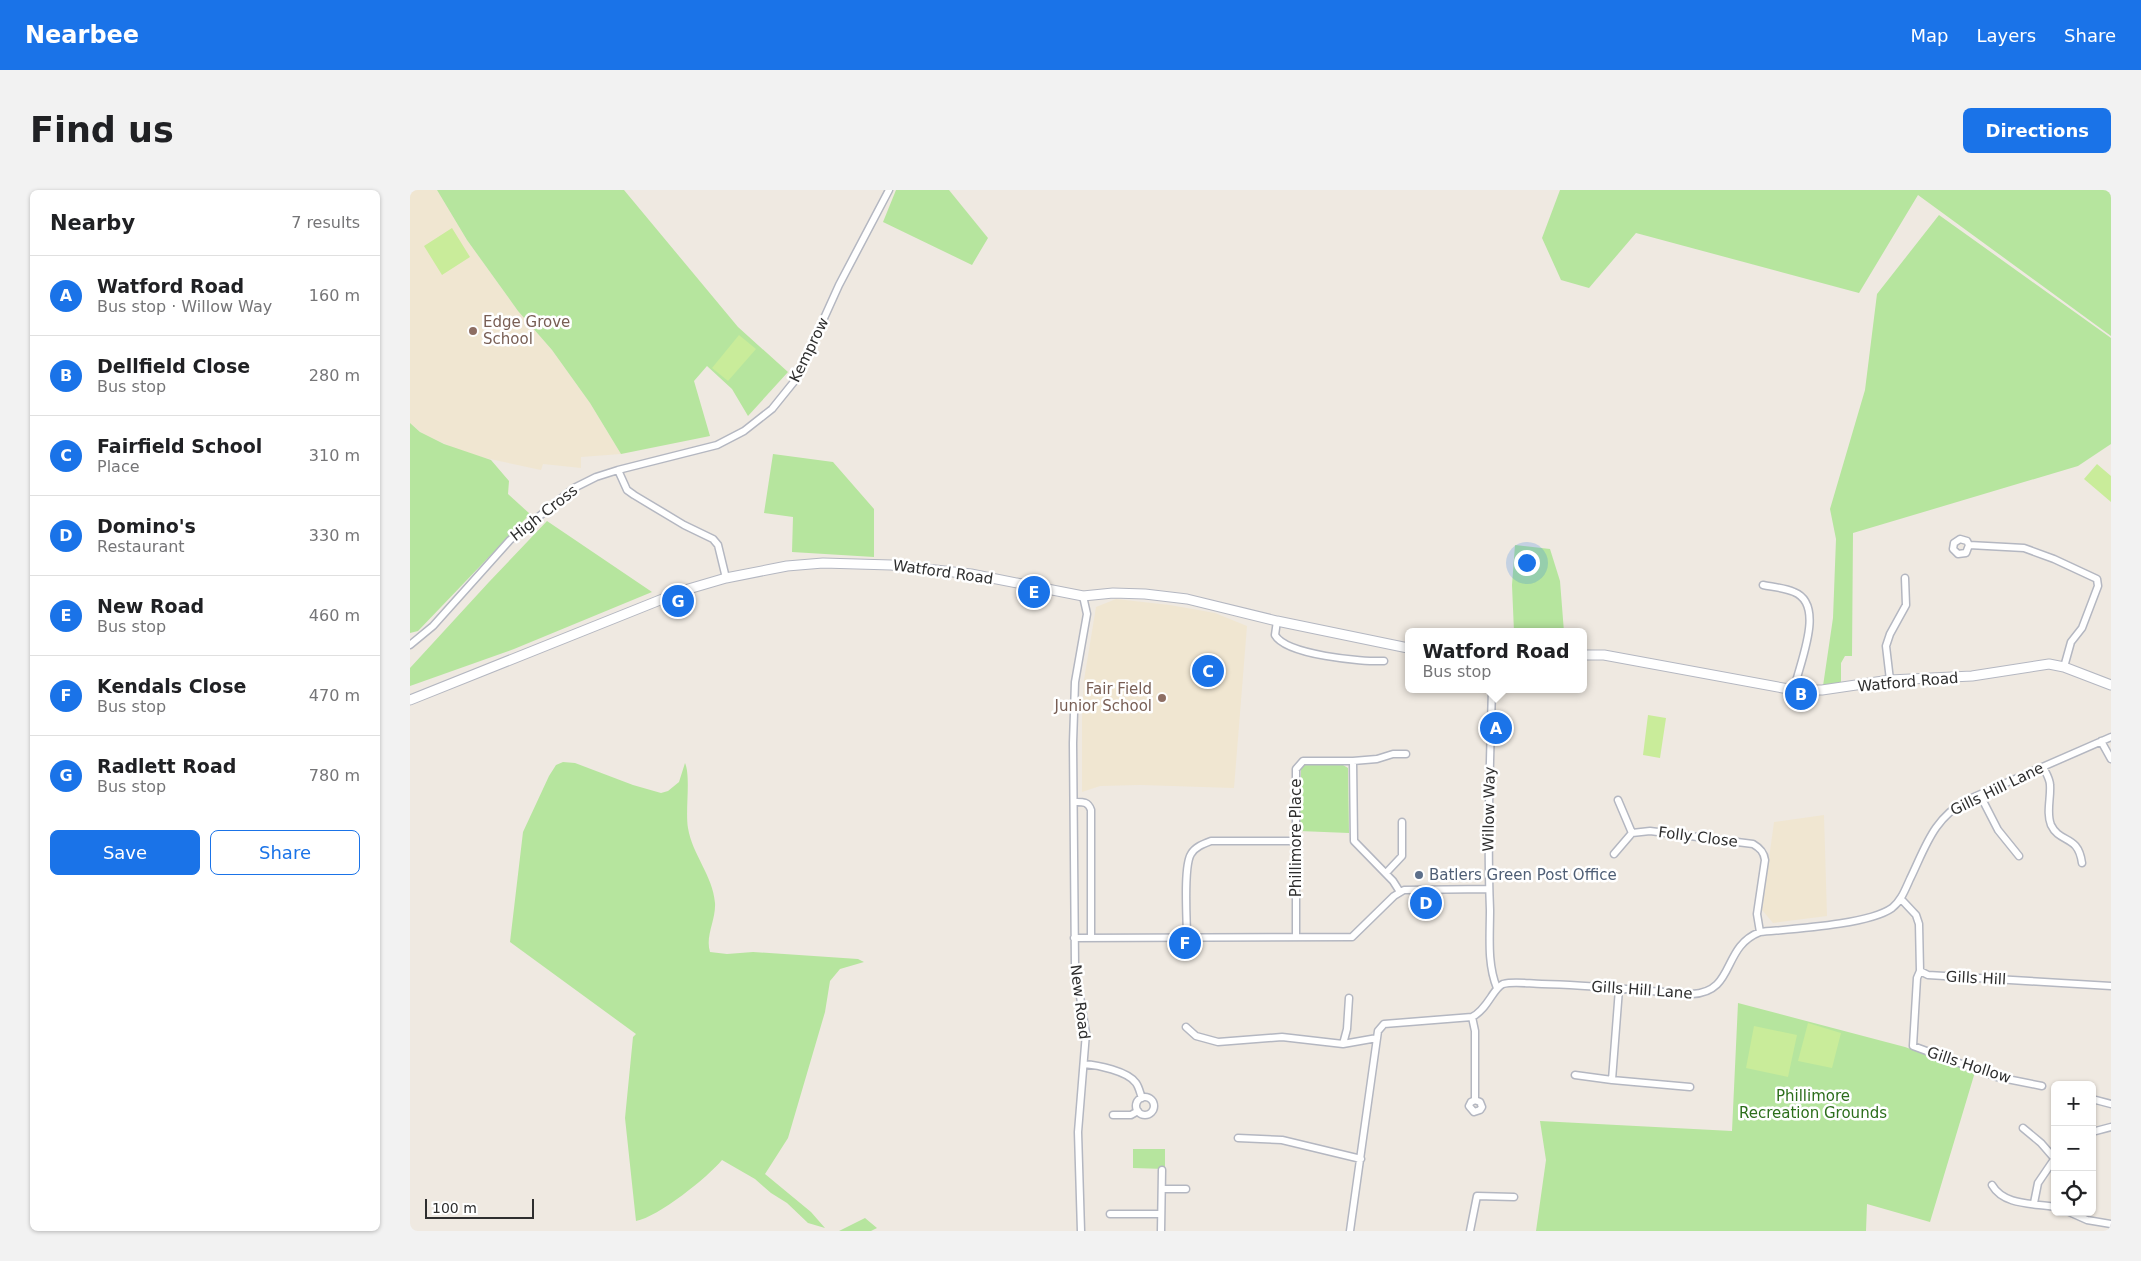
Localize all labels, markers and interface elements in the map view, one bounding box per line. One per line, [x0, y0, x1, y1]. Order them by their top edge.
text: Nearbee [25, 21, 139, 49]
text: Map [1910, 25, 1948, 46]
text: Layers [1976, 25, 2036, 46]
text: Share [2064, 25, 2116, 46]
button: Directions [1963, 108, 2111, 153]
text: Find us [30, 110, 174, 150]
text: Nearby [50, 211, 135, 235]
text: 7 results [291, 213, 360, 232]
text: Watford Road [97, 275, 244, 297]
text: A [60, 286, 72, 305]
text: 160 m [309, 286, 360, 305]
text: Bus stop · Willow Way [97, 297, 272, 316]
place label: Edge Grove School [483, 313, 570, 348]
street label: Kemprow [786, 315, 832, 385]
marker: Edge Grove School [467, 325, 479, 337]
text: Dellfield Close [97, 355, 250, 377]
text: B [60, 366, 72, 385]
text: 280 m [309, 366, 360, 385]
text: Bus stop [97, 377, 166, 396]
text: Fairfield School [97, 435, 262, 457]
text: C [60, 446, 72, 465]
text: 310 m [309, 446, 360, 465]
text: Place [97, 457, 140, 476]
street label: High Cross [507, 481, 581, 545]
text: Domino's [97, 515, 196, 537]
text: D [59, 526, 73, 545]
text: 330 m [309, 526, 360, 545]
text: Restaurant [97, 537, 185, 556]
your location [1514, 550, 1540, 576]
street label: Watford Road [892, 556, 994, 588]
pin: E [1018, 573, 1050, 611]
pin: G [662, 582, 694, 620]
text: New Road [97, 595, 204, 617]
text: E [61, 606, 71, 625]
text: 460 m [309, 606, 360, 625]
text: Bus stop [97, 617, 166, 636]
popup [1405, 628, 1587, 693]
text: Watford Road [1422, 640, 1570, 662]
pin: C [1192, 652, 1224, 690]
text: Bus stop [1422, 662, 1491, 681]
street label: Watford Road [1857, 669, 1959, 695]
text: Kendals Close [97, 675, 246, 697]
pin: B [1785, 675, 1817, 713]
place label: Fair Field Junior School [1053, 680, 1152, 715]
text: F [61, 686, 71, 705]
text: 470 m [309, 686, 360, 705]
marker: Fair Field Junior School [1156, 692, 1168, 704]
text: Bus stop [97, 697, 166, 716]
pin: A [1480, 709, 1512, 747]
text: Radlett Road [97, 755, 236, 777]
street label: Gills Hill Lane [1947, 759, 2047, 819]
text: G [59, 766, 73, 785]
text: 780 m [309, 766, 360, 785]
street label: Willow Way [1479, 766, 1499, 852]
text: Bus stop [97, 777, 166, 796]
street label: Phillimore Place [1287, 779, 1305, 897]
street label: Folly Close [1657, 823, 1739, 851]
button: Save [50, 830, 200, 875]
button: Share [210, 830, 360, 875]
place label: Batlers Green Post Office [1429, 866, 1617, 884]
marker: Batlers Green Post Office [1413, 869, 1425, 881]
pin: D [1410, 884, 1442, 922]
pin: F [1169, 924, 1201, 962]
street label: New Road [1066, 964, 1094, 1040]
street label: Gills Hill [1945, 967, 2007, 989]
street label: Gills Hill Lane [1591, 977, 1693, 1003]
street label: Gills Hollow [1925, 1043, 2013, 1087]
map controls [2051, 1081, 2096, 1216]
button: + [2051, 1081, 2096, 1126]
park label: Phillimore Recreation Grounds [1739, 1087, 1887, 1122]
button: − [2051, 1126, 2096, 1171]
button: locate [2051, 1171, 2096, 1216]
scale bar [425, 1196, 534, 1219]
text: 100 m [432, 1200, 477, 1216]

